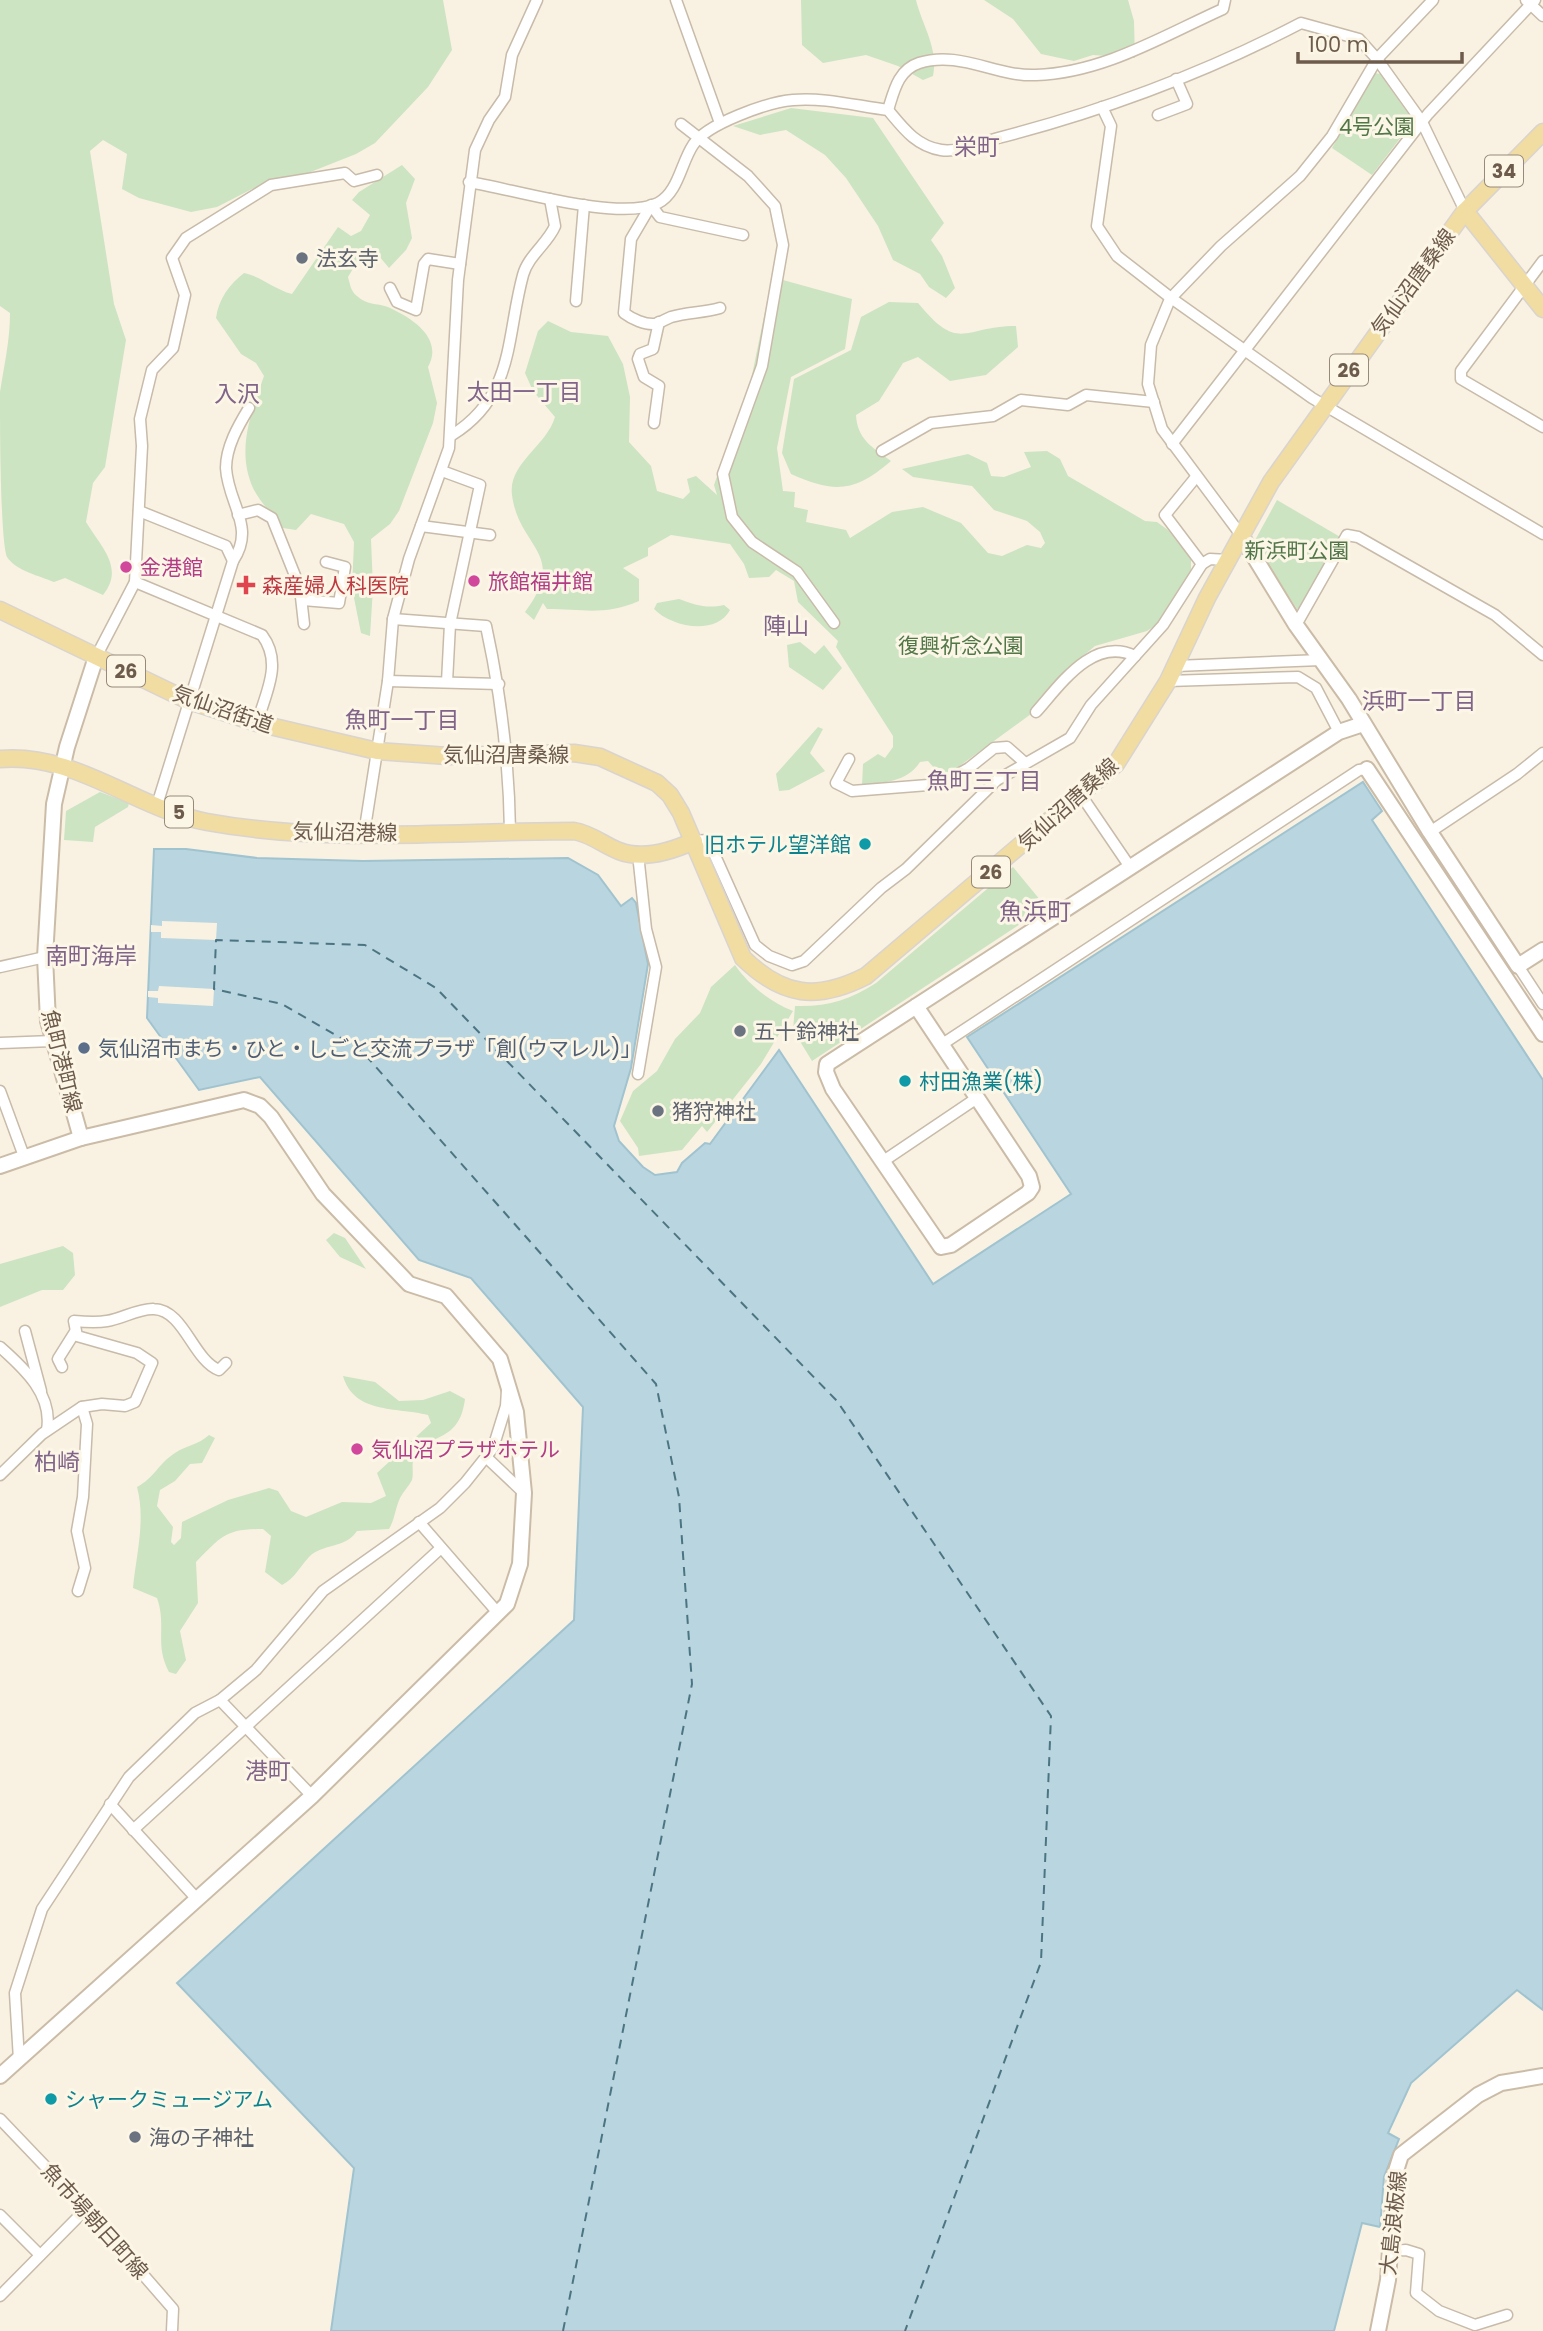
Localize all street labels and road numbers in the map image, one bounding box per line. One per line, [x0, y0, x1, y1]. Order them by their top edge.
road number: 34 [1485, 155, 1523, 186]
street label: 気仙沼唐桑線 [1364, 223, 1462, 341]
road number: 26 [1330, 354, 1368, 386]
road number: 26 [107, 656, 145, 686]
street label: 気仙沼街道 [169, 678, 277, 740]
street label: 気仙沼唐桑線 [443, 740, 569, 769]
street label: 気仙沼唐桑線 [1011, 751, 1125, 857]
road number: 5 [165, 796, 193, 828]
street label: 気仙沼港線 [292, 817, 398, 847]
road number: 26 [972, 856, 1010, 888]
street label: 魚町港町線 [35, 1007, 89, 1115]
street label: 魚市場朝日町線 [35, 2157, 155, 2285]
street label: 大島浪板線 [1373, 2169, 1413, 2277]

